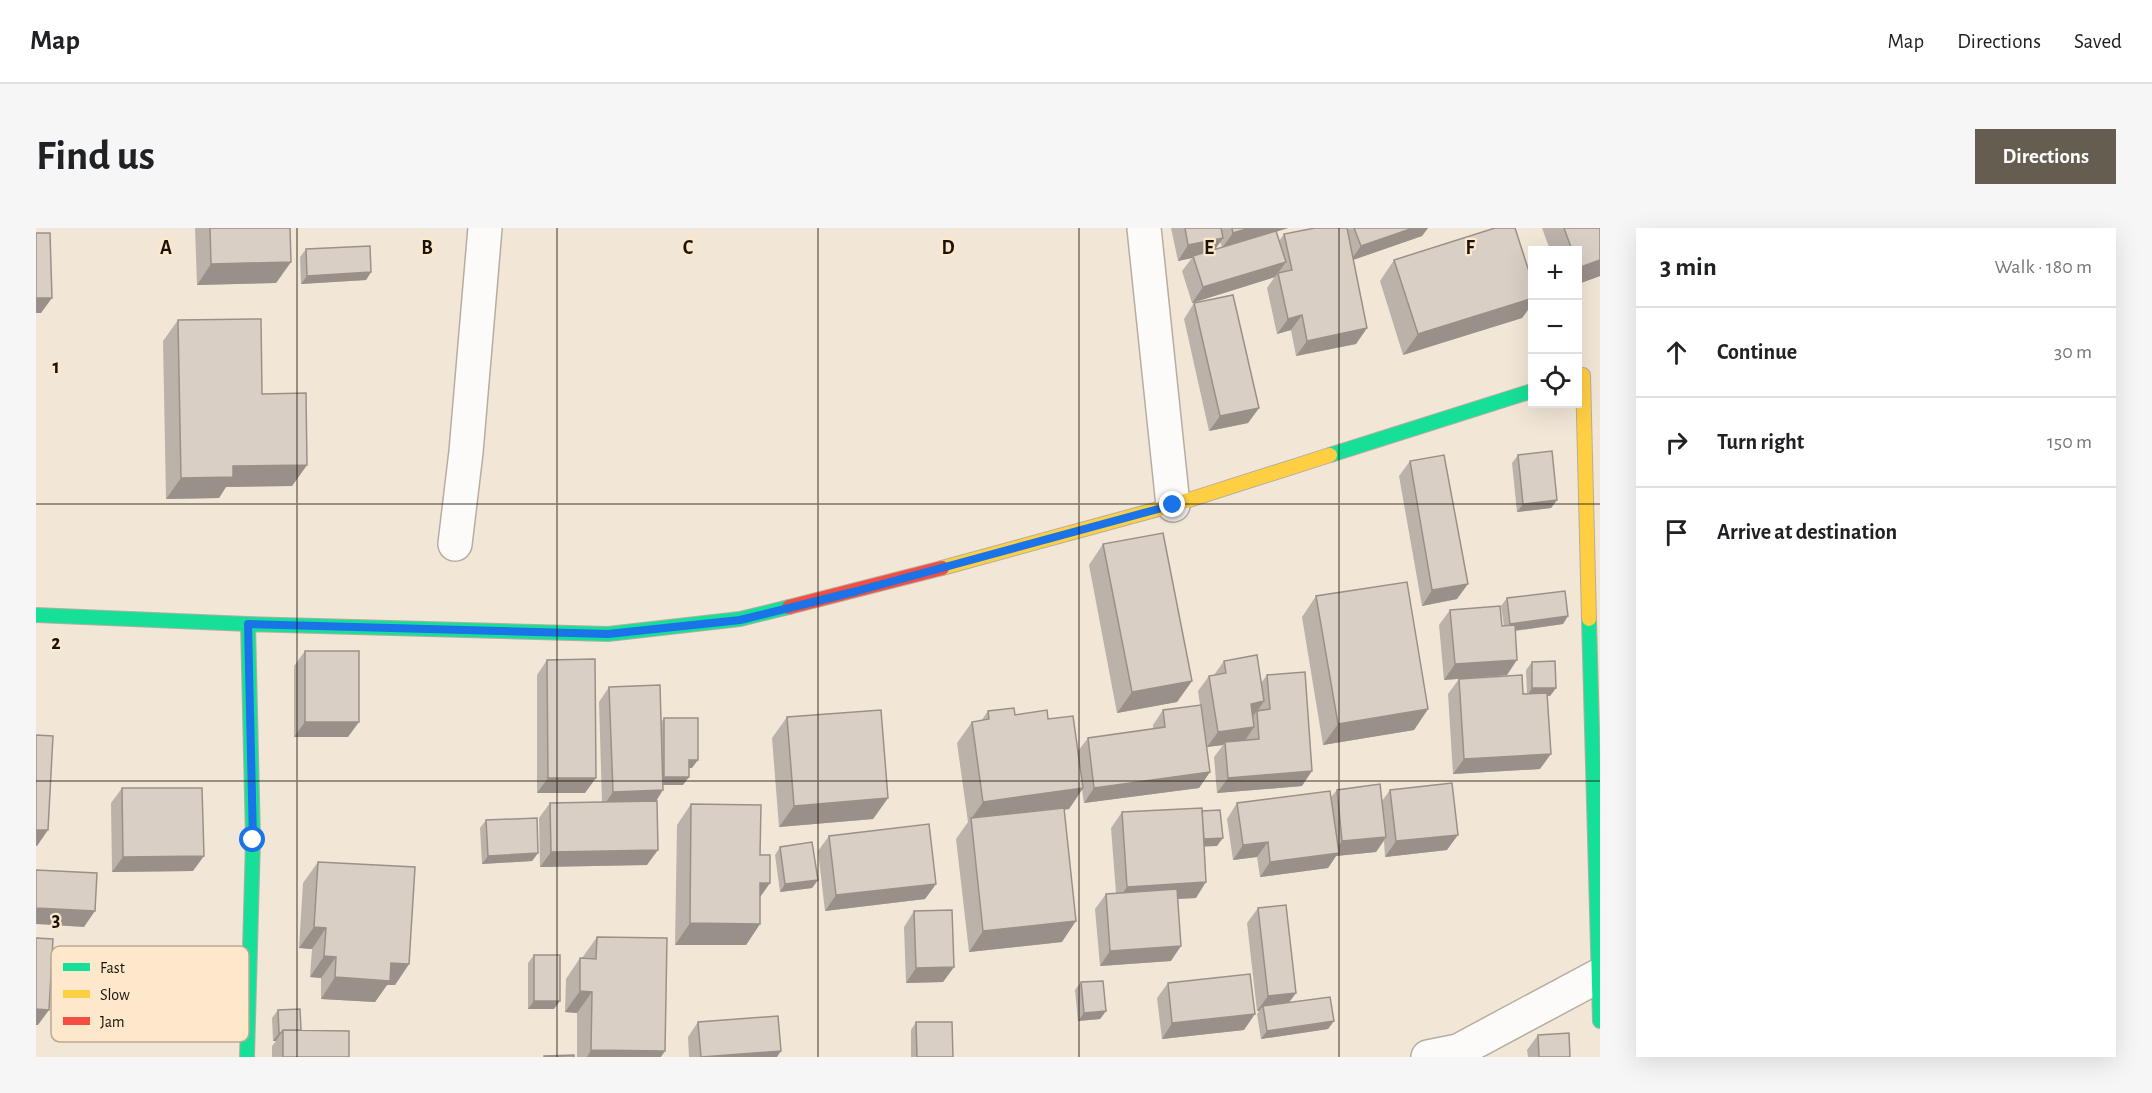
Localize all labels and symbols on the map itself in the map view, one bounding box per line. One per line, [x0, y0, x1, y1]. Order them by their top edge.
text: A [160, 238, 172, 258]
text: B [421, 238, 433, 258]
text: C [683, 238, 694, 258]
text: D [941, 238, 955, 258]
text: E [1204, 238, 1214, 258]
text: F [1465, 238, 1475, 258]
text: 1 [52, 357, 60, 377]
route end [1159, 491, 1185, 517]
text: 2 [51, 633, 61, 653]
route start [239, 826, 265, 852]
text: 3 [52, 910, 60, 930]
legend [51, 946, 249, 1042]
text: Fast [100, 960, 125, 976]
text: Slow [100, 987, 130, 1003]
text: Jam [100, 1014, 125, 1030]

